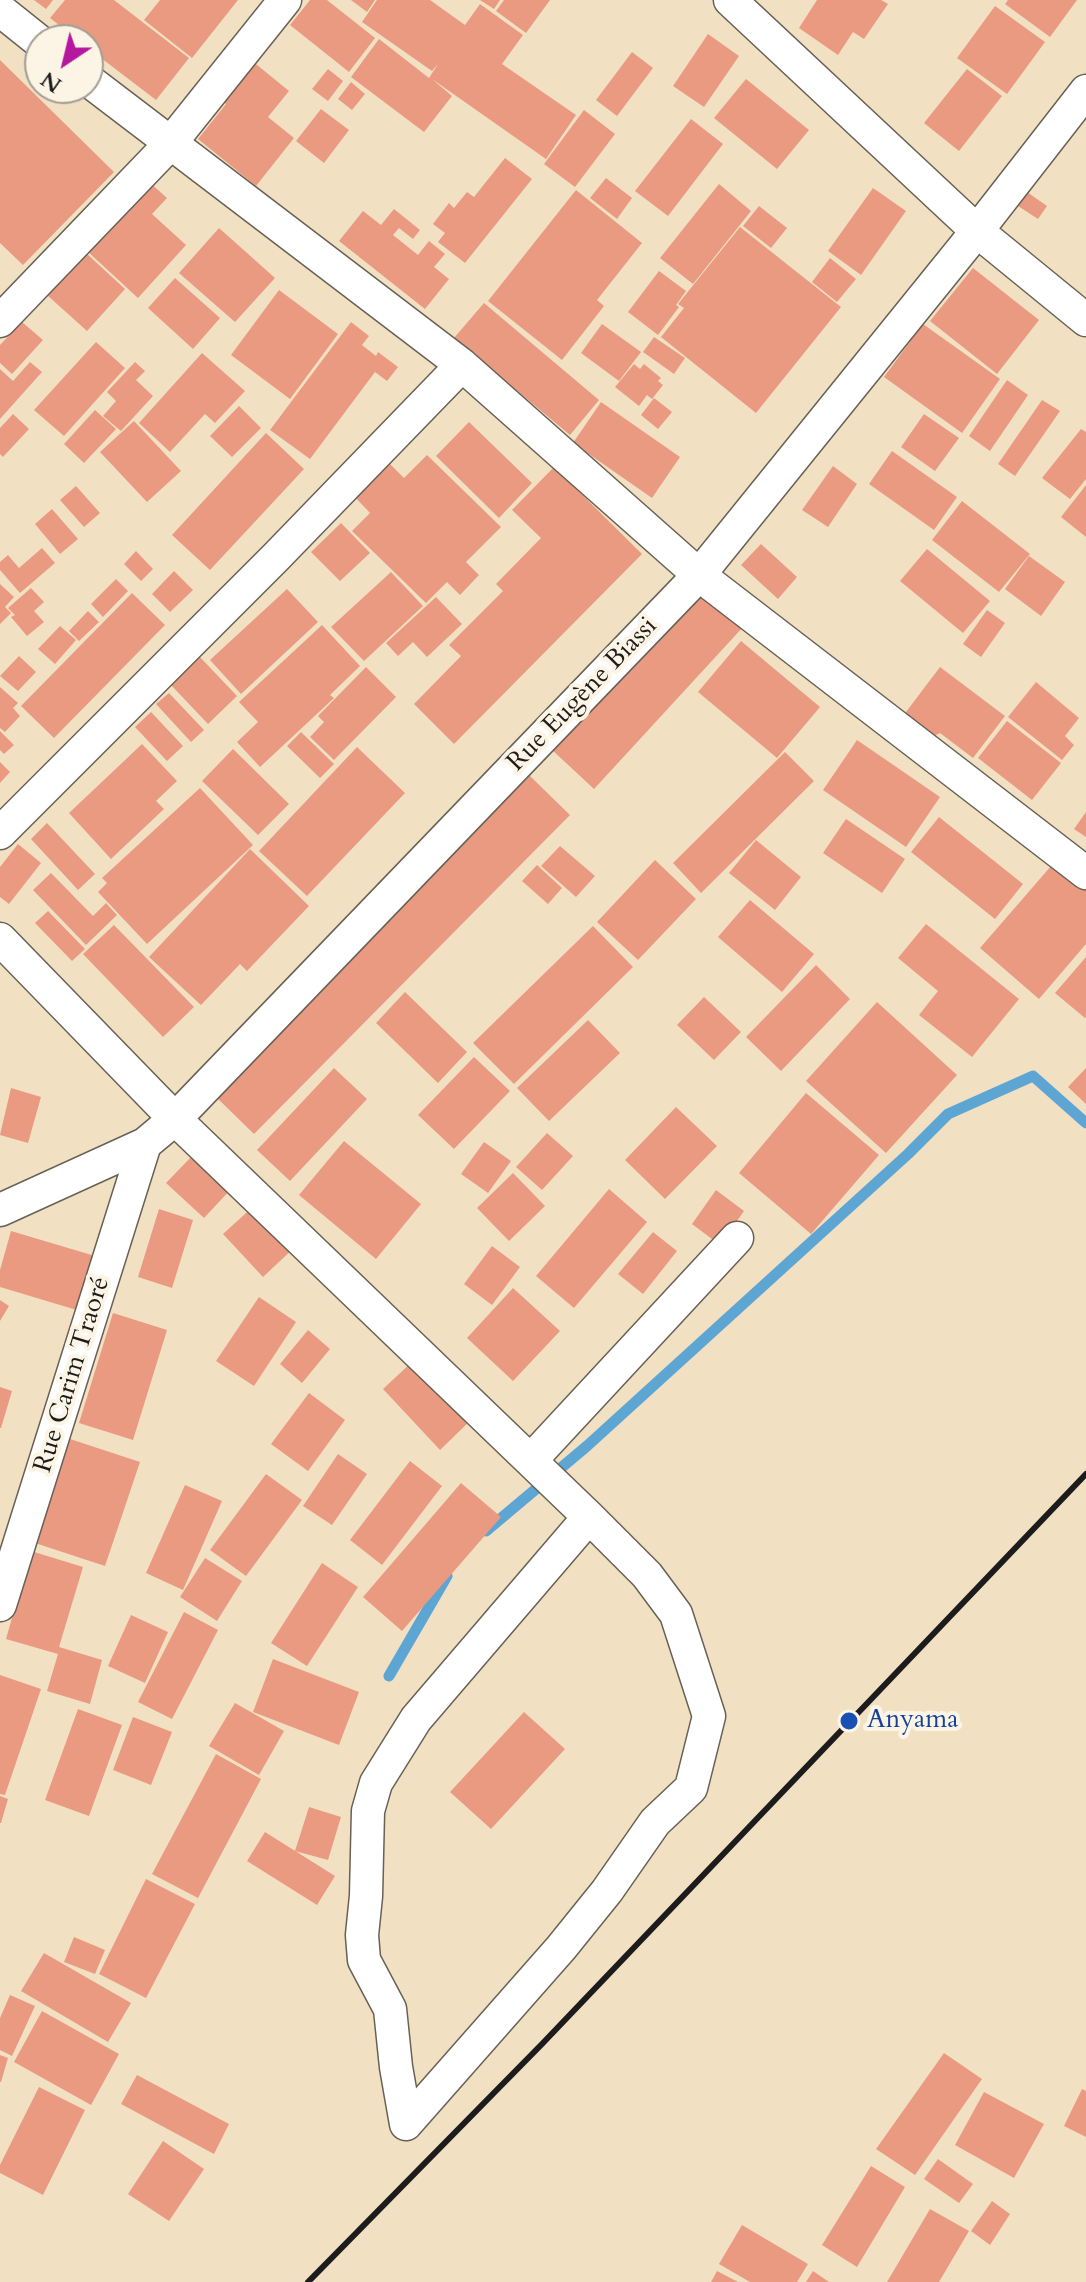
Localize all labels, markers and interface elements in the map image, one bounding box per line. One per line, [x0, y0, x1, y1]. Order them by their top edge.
north arrow [24, 24, 104, 104]
text: N [35, 64, 68, 100]
street label: Rue Eugène Biassi [502, 611, 664, 779]
street label: Rue Carim Traoré [28, 1273, 118, 1477]
place label: Anyama [867, 1705, 958, 1737]
marker: Anyama [838, 1710, 860, 1732]

